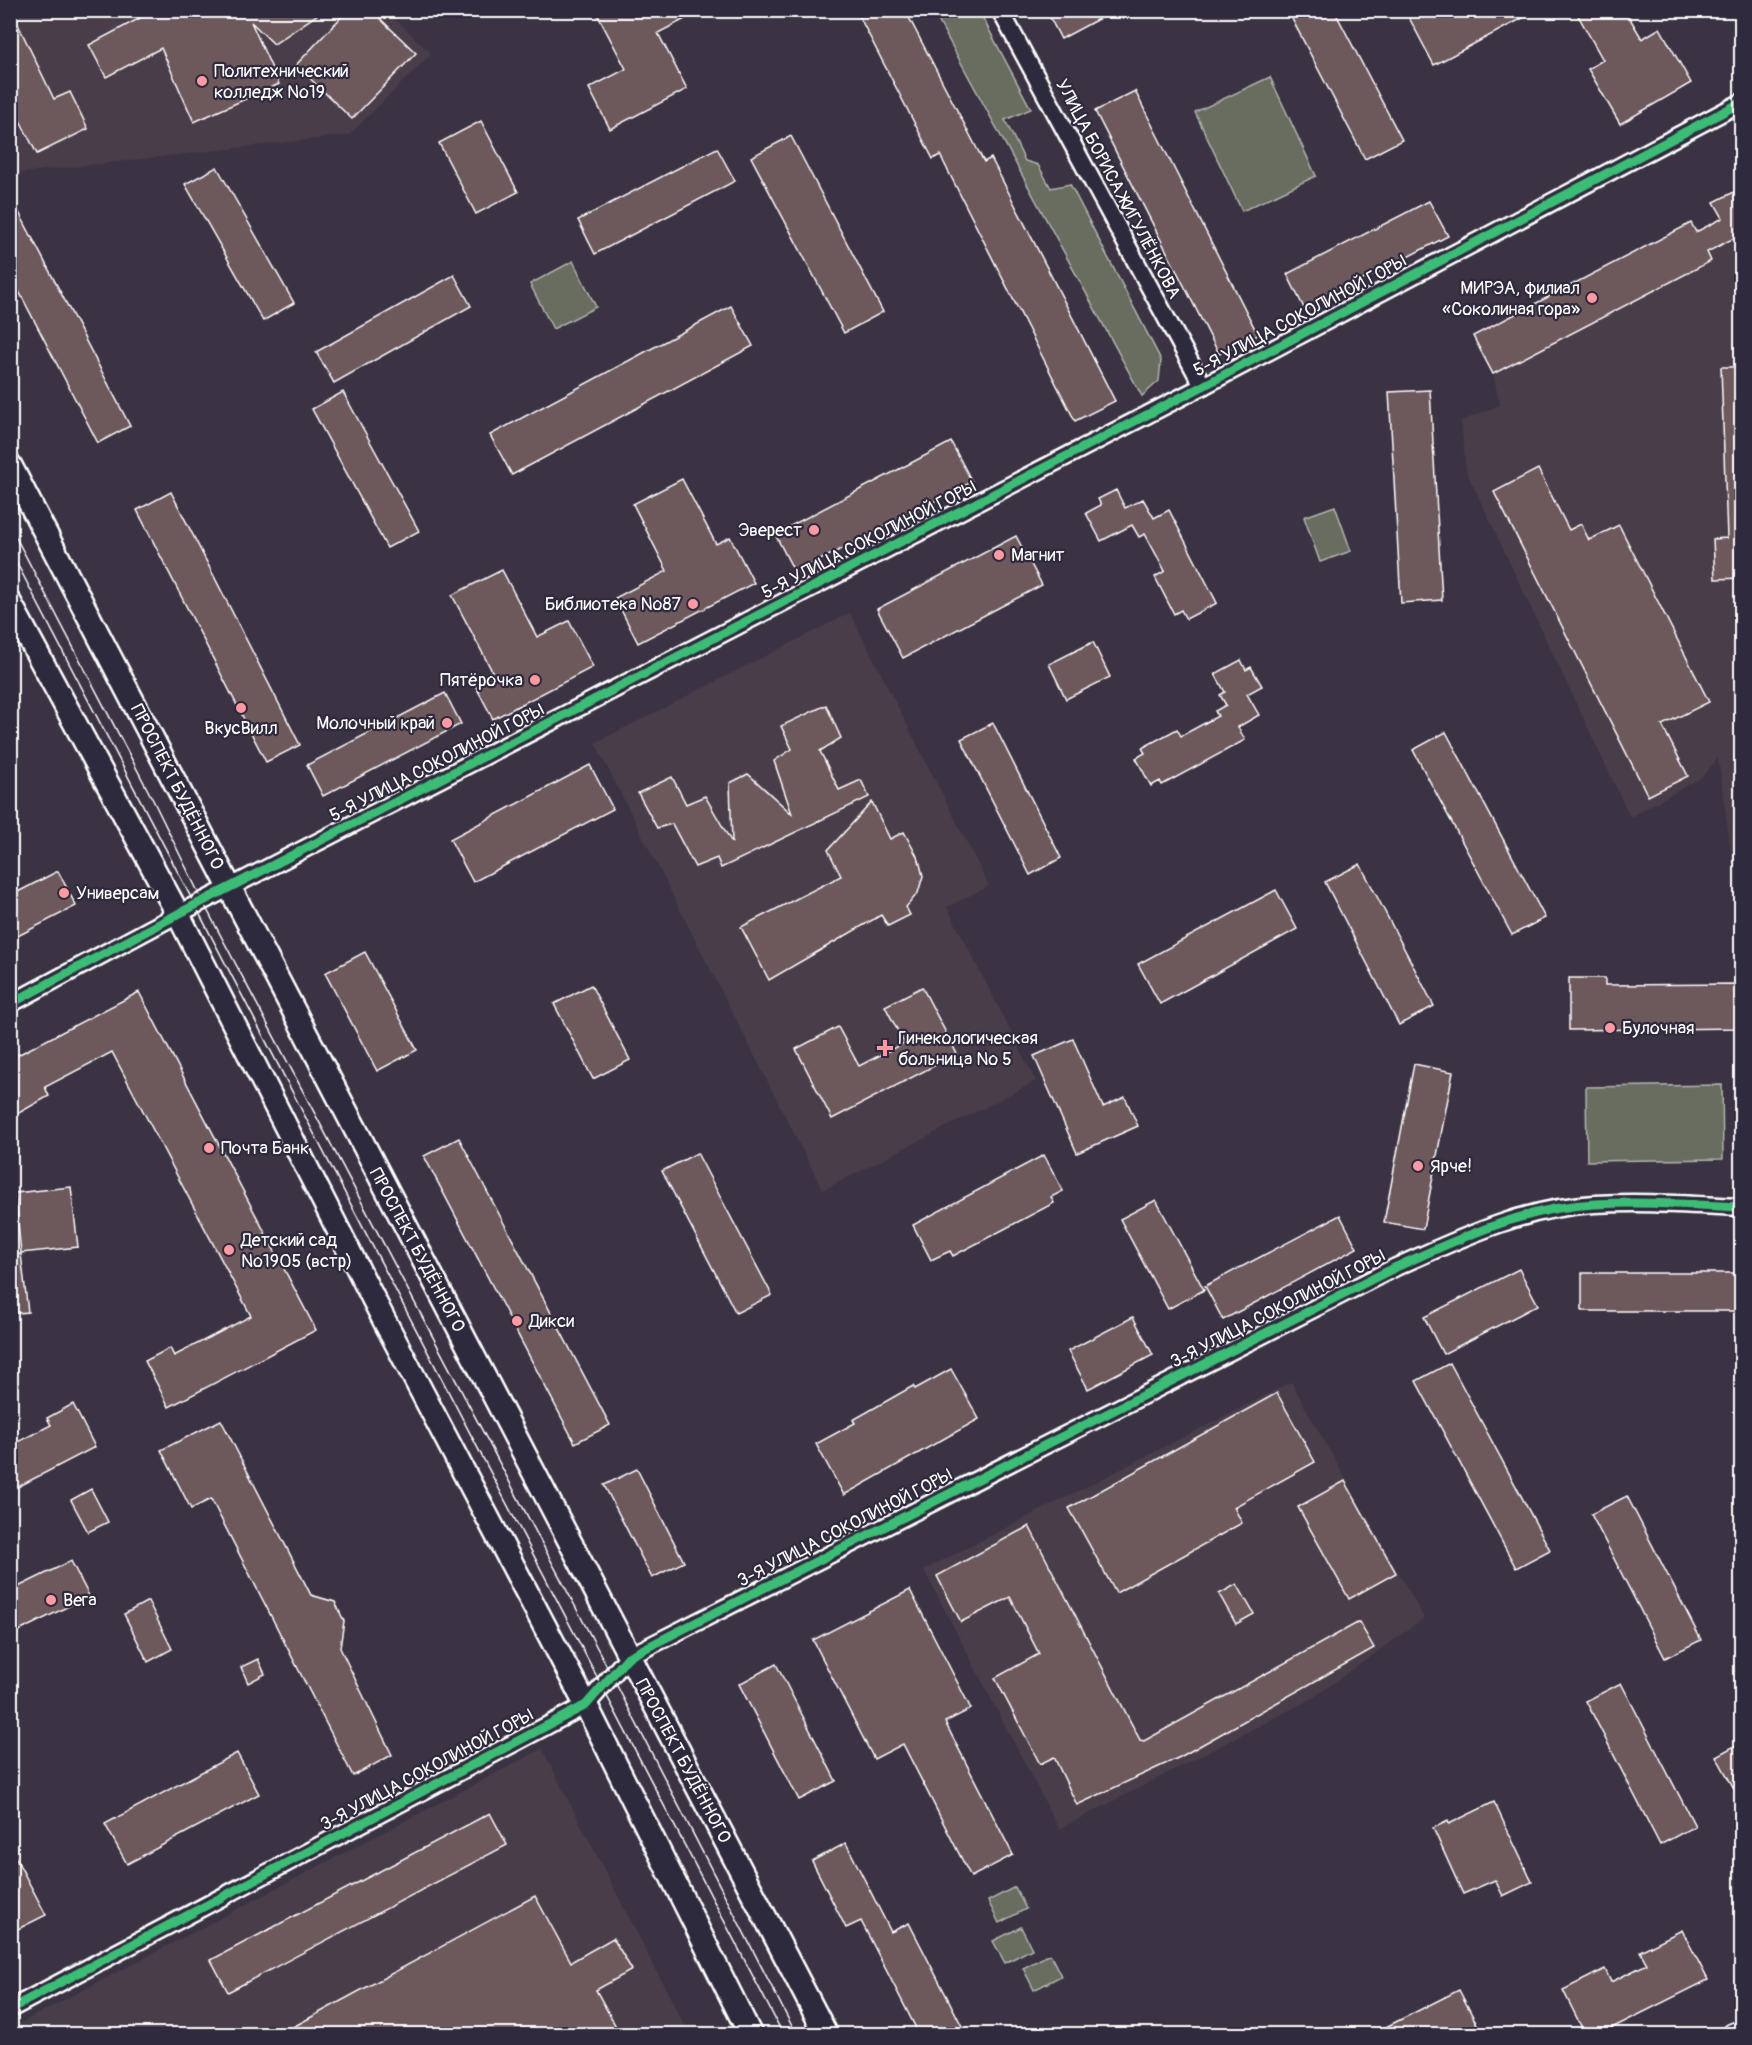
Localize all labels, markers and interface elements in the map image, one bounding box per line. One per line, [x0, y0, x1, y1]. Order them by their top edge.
place label: Политехнический колледж №19 [214, 60, 349, 104]
marker: Политехнический колледж №19 [195, 74, 209, 88]
street label: УЛИЦА БОРИСА ЖИГУЛЁНКОВА [1050, 75, 1186, 303]
street label: 5-Я УЛИЦА СОКОЛИНОЙ ГОРЫ [1190, 250, 1410, 382]
place label: МИРЭА, филиал «Соколиная гора» [1442, 277, 1580, 321]
marker: МИРЭА, филиал «Соколиная гора» [1585, 291, 1599, 305]
street label: 5-Я УЛИЦА СОКОЛИНОЙ ГОРЫ [758, 476, 980, 604]
place label: Эверест [738, 519, 802, 542]
marker: Эверест [807, 523, 821, 537]
place label: Магнит [1011, 544, 1064, 567]
marker: Магнит [992, 548, 1006, 562]
place label: Библиотека №87 [545, 593, 681, 616]
marker: Библиотека №87 [686, 597, 700, 611]
place label: Пятёрочка [440, 669, 523, 692]
marker: Пятёрочка [528, 673, 542, 687]
street label: 5-Я УЛИЦА СОКОЛИНОЙ ГОРЫ [326, 699, 548, 827]
street label: ПРОСПЕКТ БУДЁННОГО [125, 700, 229, 874]
marker: ВкусВилл [234, 701, 248, 715]
place label: Молочный край [316, 712, 435, 735]
marker: Молочный край [440, 716, 454, 730]
place label: ВкусВилл [204, 717, 278, 740]
place label: Универсам [76, 882, 159, 905]
marker: Универсам [57, 886, 71, 900]
place label: Булочная [1622, 1017, 1695, 1040]
marker: Булочная [1603, 1021, 1617, 1035]
place label: Гинекологическая больница № 5 [898, 1027, 1038, 1071]
marker: Гинекологическая больница № 5 [876, 1039, 894, 1057]
place label: Почта Банк [221, 1137, 309, 1160]
marker: Почта Банк [202, 1141, 216, 1155]
place label: Ярче! [1430, 1155, 1472, 1178]
marker: Ярче! [1411, 1159, 1425, 1173]
street label: ПРОСПЕКТ БУДЁННОГО [364, 1164, 470, 1336]
place label: Детский сад №1905 (встр) [240, 1229, 352, 1273]
marker: Детский сад №1905 (встр) [222, 1243, 236, 1257]
street label: 3-Я УЛИЦА СОКОЛИНОЙ ГОРЫ [1167, 1245, 1389, 1373]
place label: Дикси [528, 1310, 574, 1333]
marker: Дикси [510, 1314, 524, 1328]
street label: 3-Я УЛИЦА СОКОЛИНОЙ ГОРЫ [734, 1464, 956, 1592]
place label: Вега [63, 1589, 97, 1612]
marker: Вега [44, 1593, 58, 1607]
street label: ПРОСПЕКТ БУДЁННОГО [630, 1675, 736, 1847]
street label: 3-Я УЛИЦА СОКОЛИНОЙ ГОРЫ [316, 1704, 538, 1836]

